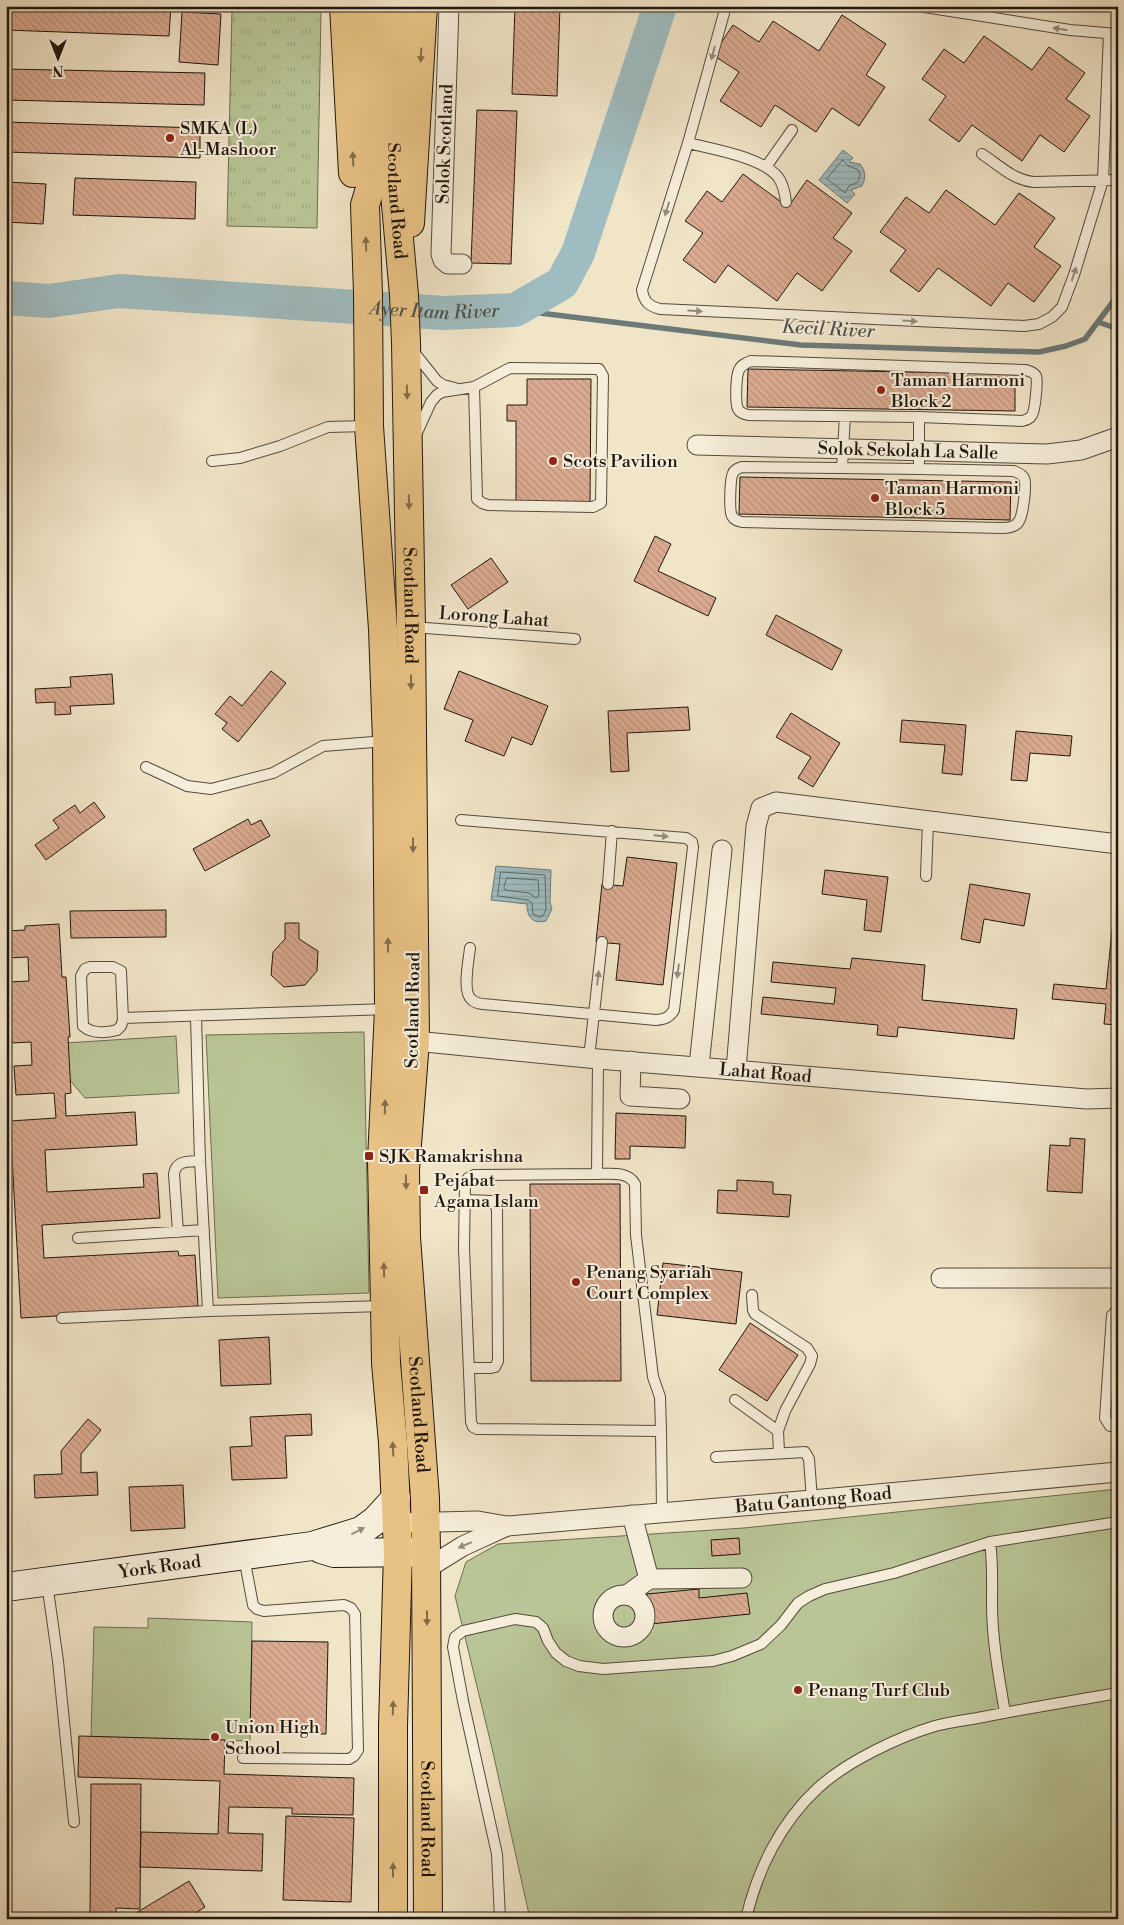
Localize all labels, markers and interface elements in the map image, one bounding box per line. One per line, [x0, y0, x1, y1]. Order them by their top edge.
one-way arrow [1052, 24, 1068, 32]
north arrow [32, 32, 82, 82]
one-way arrow [708, 46, 716, 61]
one-way arrow [417, 47, 425, 63]
text: N [52, 61, 64, 79]
street label: Solok Scotland [431, 83, 459, 205]
place label: SMKA (L) Al-Mashoor [179, 117, 277, 161]
marker: SMKA (L) Al-Mashoor [164, 132, 176, 144]
street label: Scotland Road [383, 142, 412, 261]
one-way arrow [348, 150, 356, 166]
one-way arrow [663, 202, 671, 217]
one-way arrow [362, 236, 370, 252]
one-way arrow [1071, 267, 1078, 282]
water label: Ayer Itam River [367, 296, 501, 325]
one-way arrow [688, 307, 704, 315]
water label: Kecil River [781, 315, 876, 343]
one-way arrow [902, 317, 918, 325]
place label: Taman Harmoni Block 2 [890, 369, 1025, 413]
one-way arrow [403, 384, 411, 400]
marker: Taman Harmoni Block 2 [875, 384, 887, 396]
street label: Solok Sekolah La Salle [817, 437, 999, 464]
place label: Scots Pavilion [563, 450, 678, 473]
marker: Scots Pavilion [547, 455, 559, 467]
place label: Taman Harmoni Block 5 [884, 477, 1019, 521]
marker: Taman Harmoni Block 5 [869, 492, 881, 504]
one-way arrow [405, 495, 413, 511]
street label: Scotland Road [398, 547, 423, 665]
street label: Lorong Lahat [438, 602, 551, 632]
one-way arrow [407, 675, 415, 691]
one-way arrow [653, 832, 669, 840]
one-way arrow [409, 837, 417, 853]
one-way arrow [384, 936, 392, 952]
street label: Scotland Road [400, 951, 426, 1069]
one-way arrow [674, 963, 682, 979]
one-way arrow [594, 970, 602, 986]
street label: Lahat Road [718, 1057, 813, 1088]
one-way arrow [381, 1099, 389, 1115]
place label: SJK Ramakrishna [379, 1145, 524, 1168]
marker: SJK Ramakrishna [363, 1150, 375, 1162]
place label: Pejabat Agama Islam [433, 1169, 539, 1213]
one-way arrow [402, 1174, 410, 1190]
marker: Pejabat Agama Islam [418, 1184, 430, 1196]
one-way arrow [380, 1261, 388, 1277]
place label: Penang Syariah Court Complex [586, 1261, 712, 1305]
marker: Penang Syariah Court Complex [570, 1276, 582, 1288]
street label: Scotland Road [403, 1355, 435, 1474]
one-way arrow [389, 1441, 397, 1457]
street label: Batu Gantong Road [733, 1481, 893, 1518]
one-way arrow [351, 1527, 366, 1535]
one-way arrow [458, 1542, 472, 1550]
street label: York Road [116, 1549, 203, 1583]
one-way arrow [423, 1610, 431, 1626]
place label: Penang Turf Club [808, 1679, 950, 1702]
marker: Penang Turf Club [792, 1684, 804, 1696]
one-way arrow [390, 1699, 398, 1715]
place label: Union High School [225, 1716, 320, 1760]
marker: Union High School [209, 1731, 221, 1743]
street label: Scotland Road [416, 1760, 439, 1878]
one-way arrow [389, 1862, 397, 1878]

